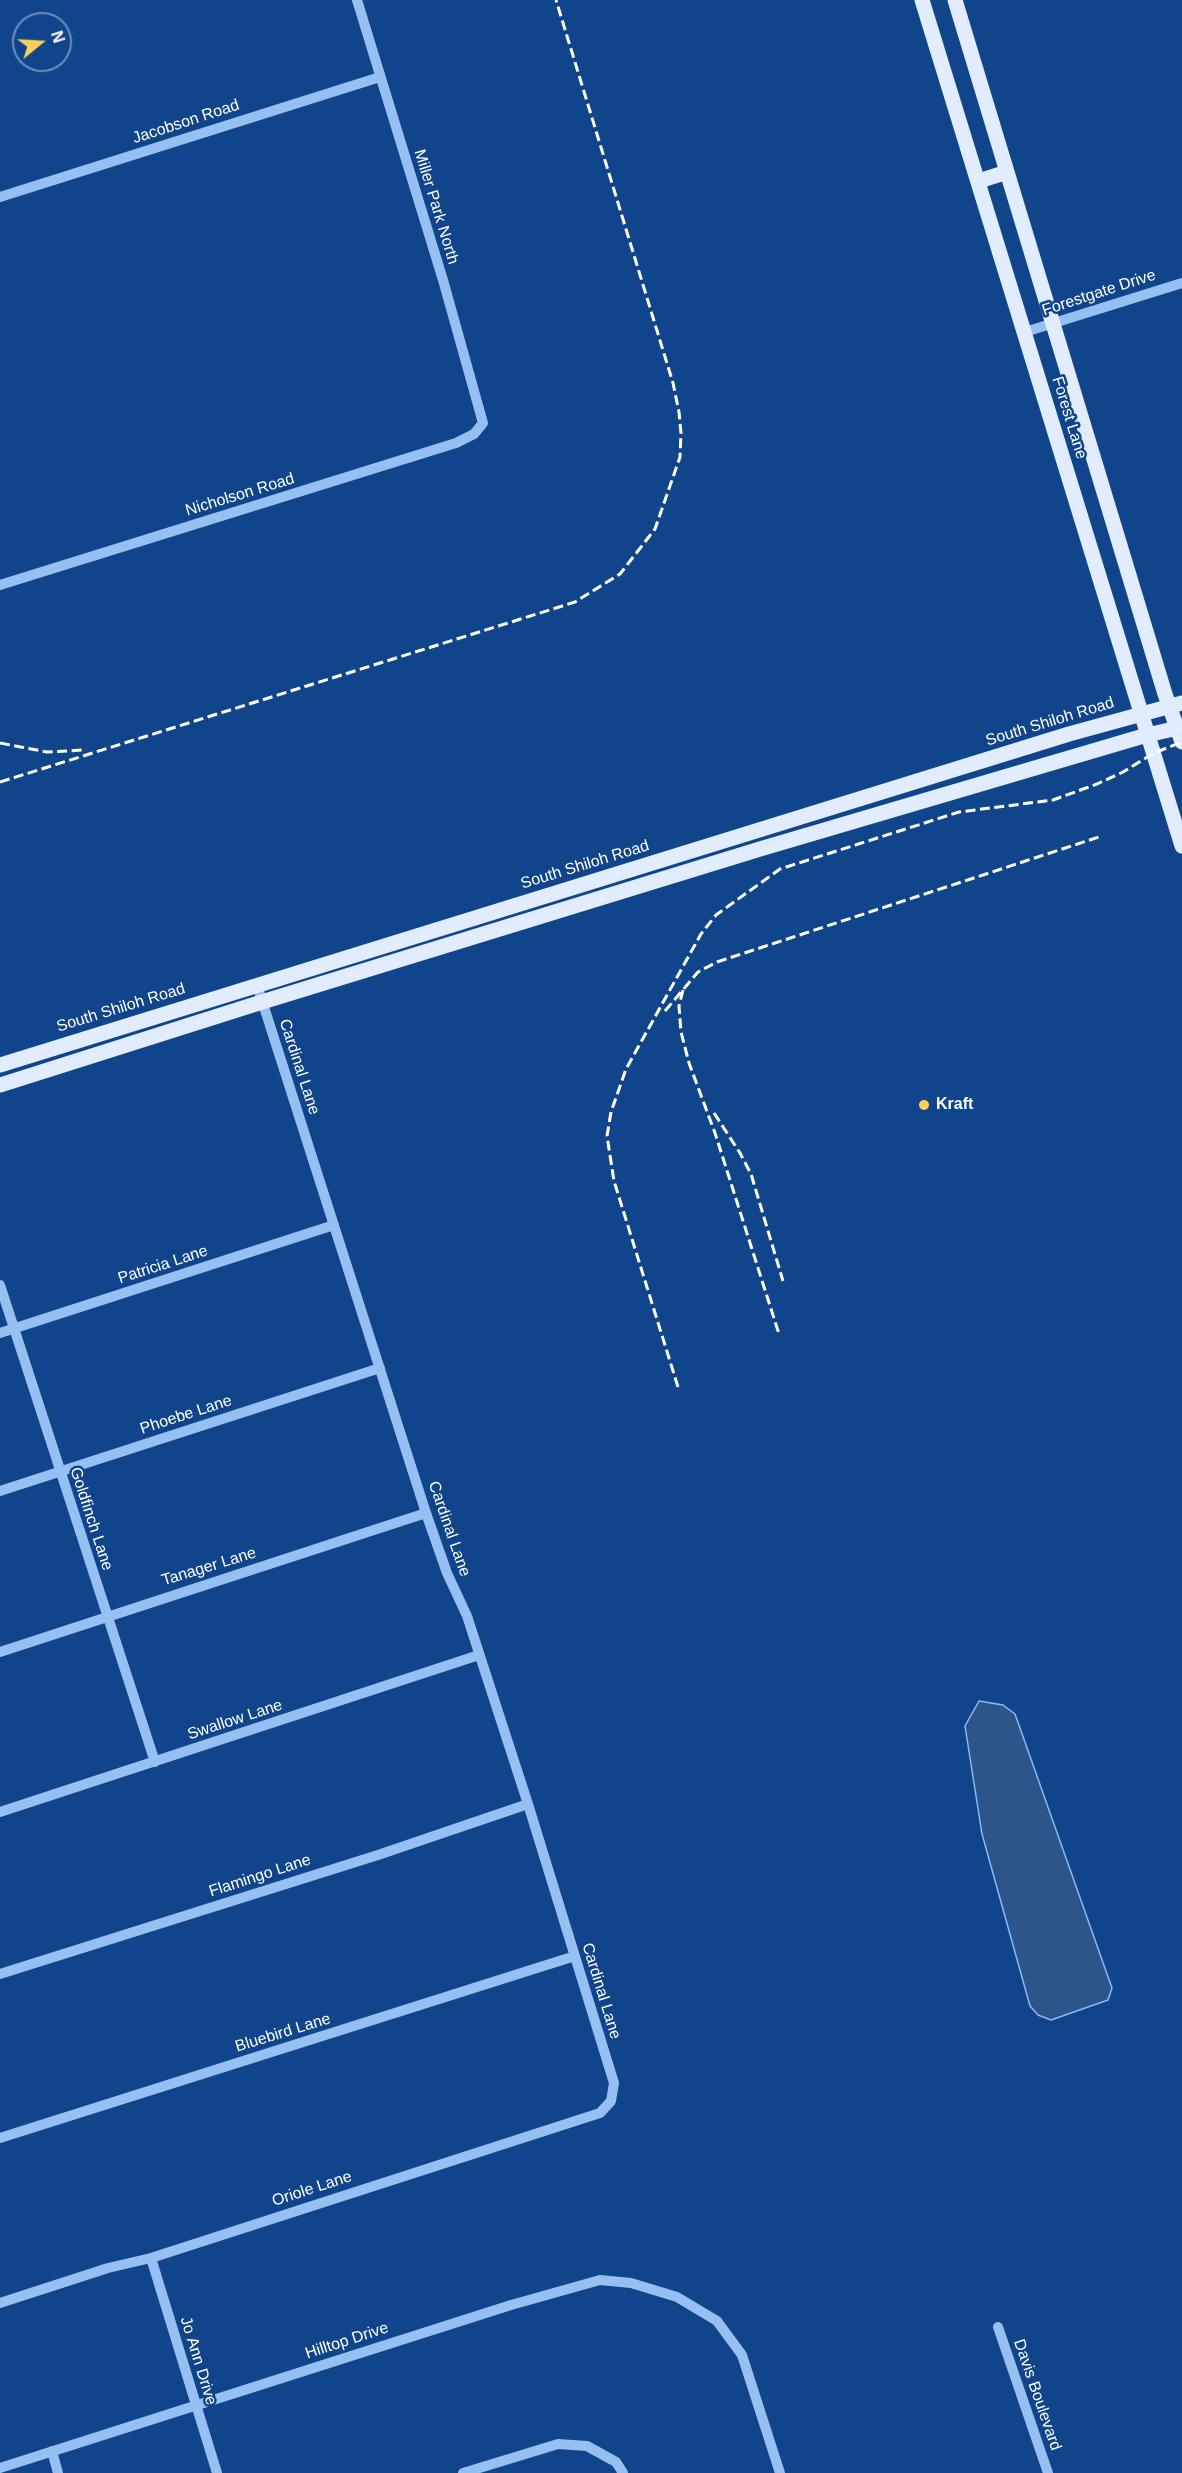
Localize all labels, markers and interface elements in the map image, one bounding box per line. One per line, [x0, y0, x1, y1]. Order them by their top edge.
north arrow [12, 12, 72, 72]
text: N [48, 29, 68, 45]
street label: Jacobson Road [130, 96, 242, 148]
street label: Miller Park North [409, 147, 463, 267]
street label: Forestgate Drive [1040, 266, 1158, 320]
street label: Forest Lane [1047, 374, 1091, 462]
street label: Nicholson Road [183, 469, 297, 521]
street label: South Shiloh Road [983, 693, 1117, 751]
street label: South Shiloh Road [518, 836, 652, 894]
street label: South Shiloh Road [54, 979, 188, 1037]
street label: Cardinal Lane [274, 1017, 324, 1117]
place label: Kraft [936, 1095, 973, 1115]
marker: Kraft [917, 1098, 931, 1112]
street label: Patricia Lane [116, 1241, 210, 1289]
street label: Phoebe Lane [138, 1391, 234, 1439]
street label: Goldfinch Lane [65, 1465, 117, 1573]
street label: Cardinal Lane [424, 1479, 474, 1579]
street label: Tanager Lane [159, 1544, 259, 1590]
street label: Swallow Lane [185, 1696, 285, 1744]
street label: Flamingo Lane [207, 1851, 313, 1901]
street label: Cardinal Lane [577, 1941, 625, 2041]
street label: Bluebird Lane [233, 2009, 333, 2057]
street label: Oriole Lane [270, 2167, 354, 2211]
street label: Jo Ann Drive [175, 2314, 221, 2408]
street label: Hilltop Drive [303, 2319, 391, 2363]
street label: Davis Boulevard [1009, 2337, 1065, 2453]

